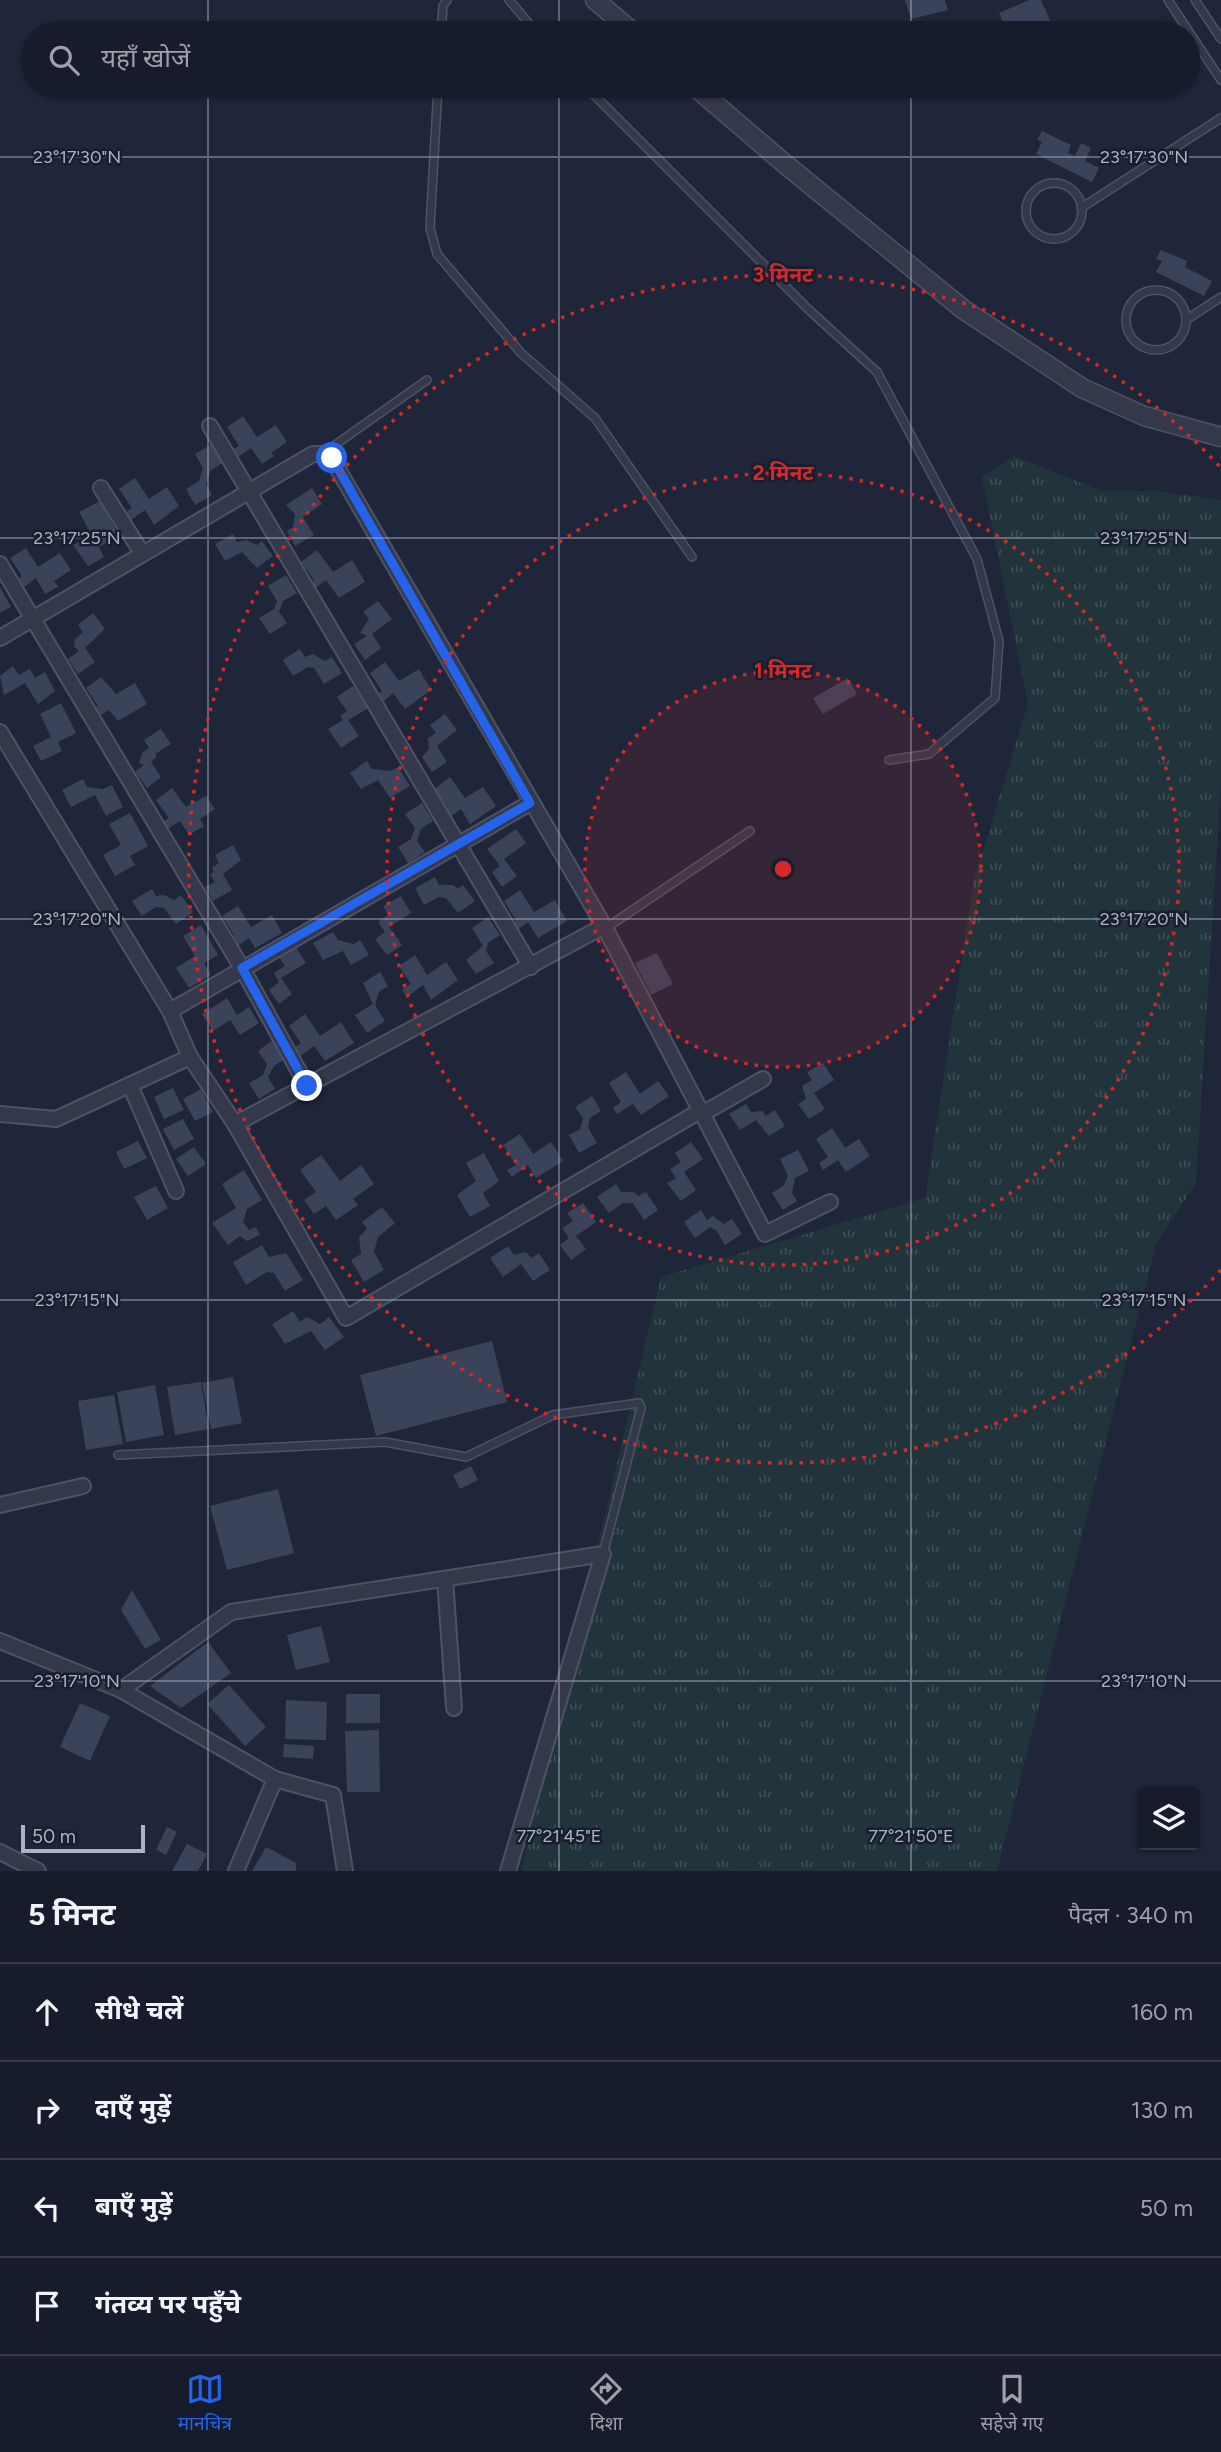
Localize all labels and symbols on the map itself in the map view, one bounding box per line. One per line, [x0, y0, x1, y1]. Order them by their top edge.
text: 23°17'30"N [33, 146, 121, 168]
text: 23°17'30"N [1100, 146, 1188, 168]
text: 3 मिनट [753, 262, 814, 287]
route start [316, 442, 347, 473]
text: 2 मिनट [752, 460, 814, 485]
text: 23°17'25"N [33, 527, 121, 549]
text: 23°17'25"N [1100, 527, 1188, 549]
text: 1 मिनट [754, 658, 813, 683]
centre of rings [771, 857, 795, 881]
text: 23°17'20"N [33, 908, 121, 930]
text: 23°17'20"N [1100, 908, 1188, 930]
route end [291, 1070, 322, 1101]
text: 23°17'15"N [35, 1289, 119, 1311]
text: 23°17'15"N [1102, 1289, 1186, 1311]
text: 23°17'10"N [34, 1670, 120, 1692]
text: 23°17'10"N [1101, 1670, 1187, 1692]
scale bar [21, 1822, 145, 1854]
text: 77°21'45"E [516, 1825, 602, 1847]
text: 77°21'50"E [868, 1825, 954, 1847]

